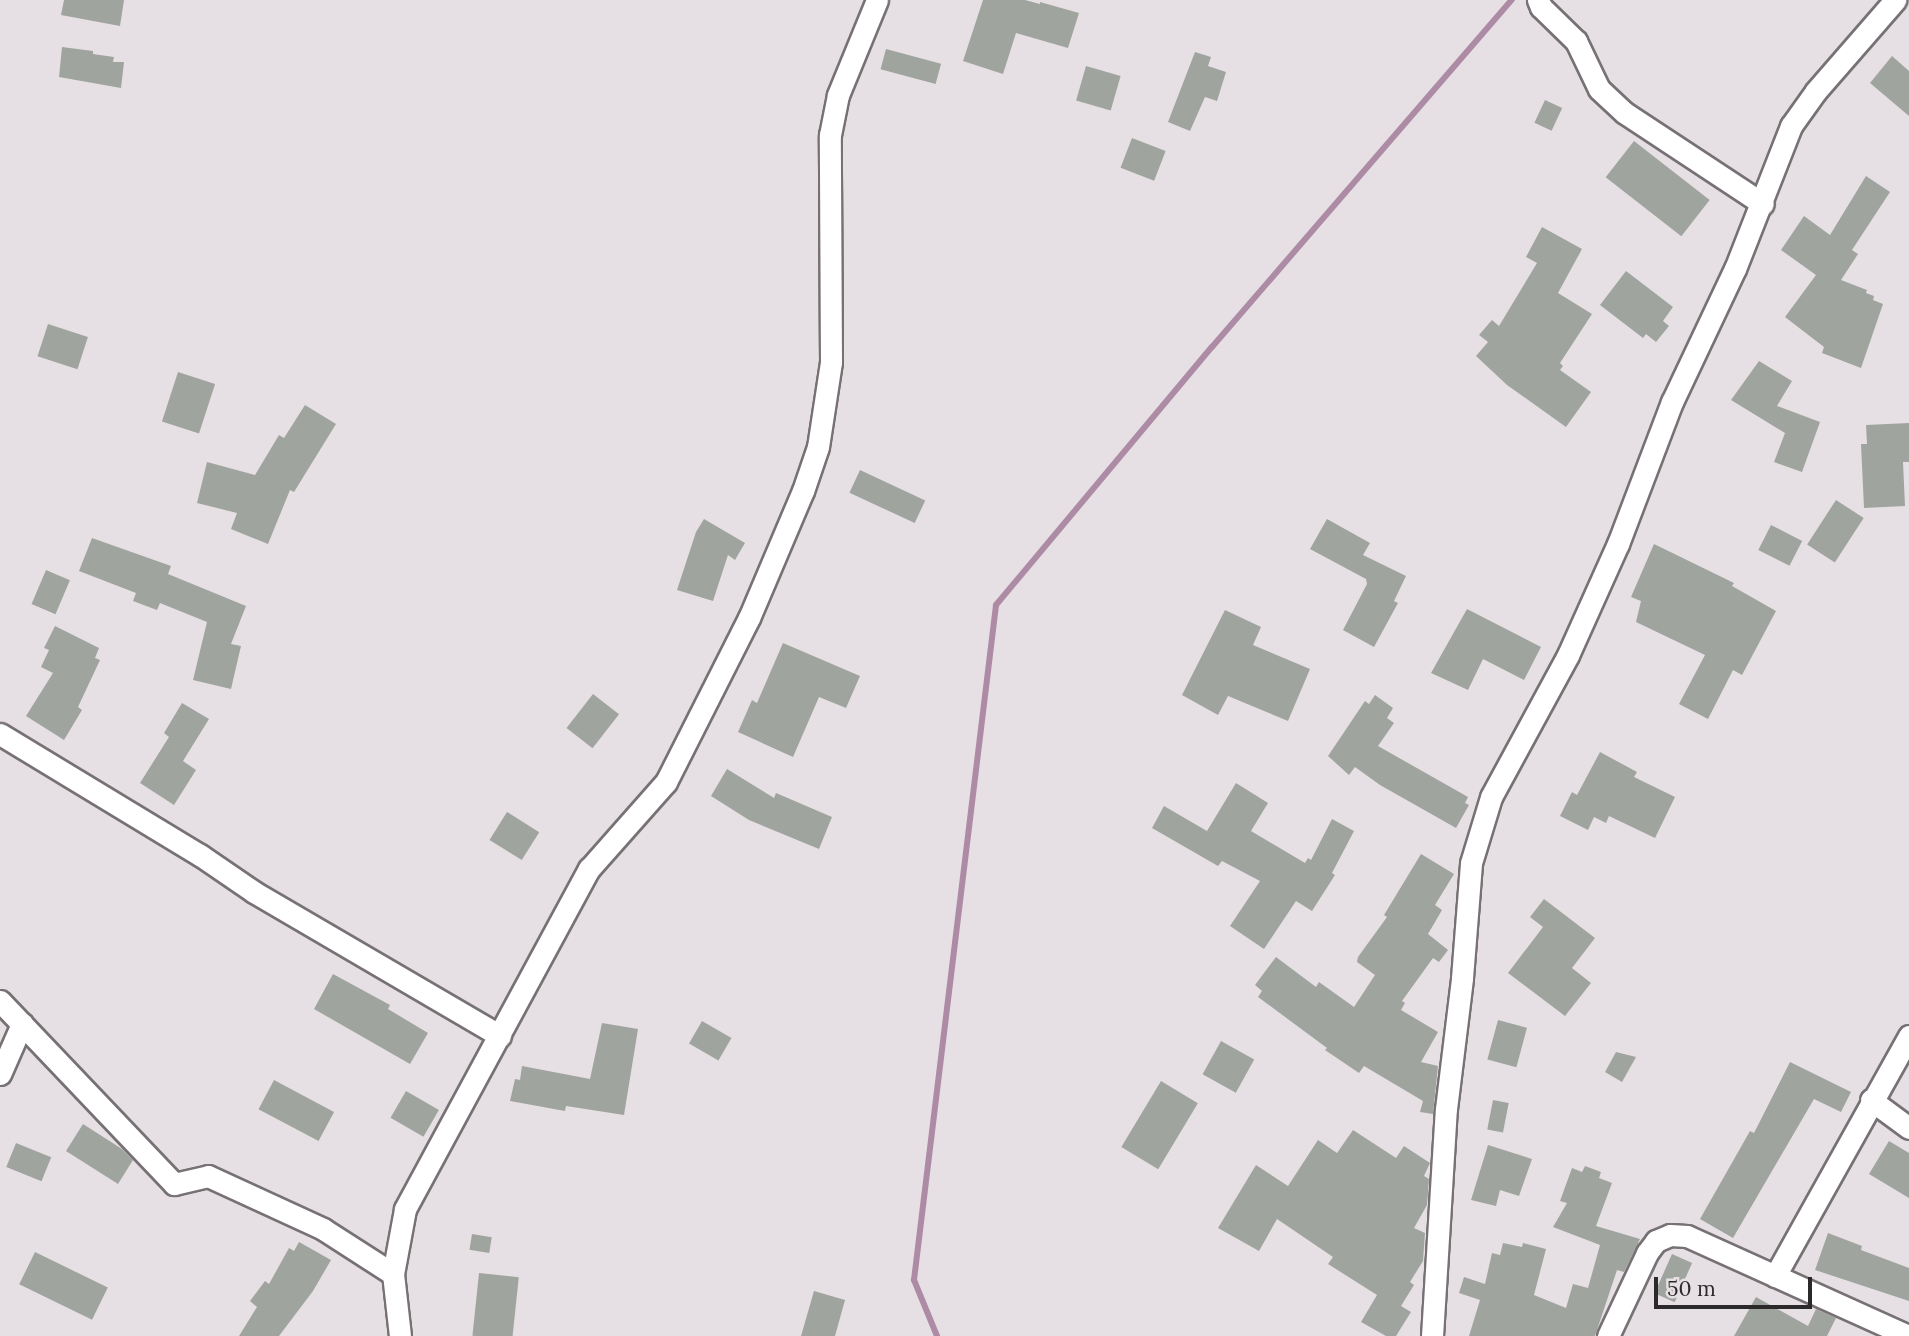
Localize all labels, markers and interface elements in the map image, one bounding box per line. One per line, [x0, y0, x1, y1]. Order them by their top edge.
scale bar [1657, 1262, 1814, 1306]
text: 50 m [1667, 1275, 1716, 1302]

